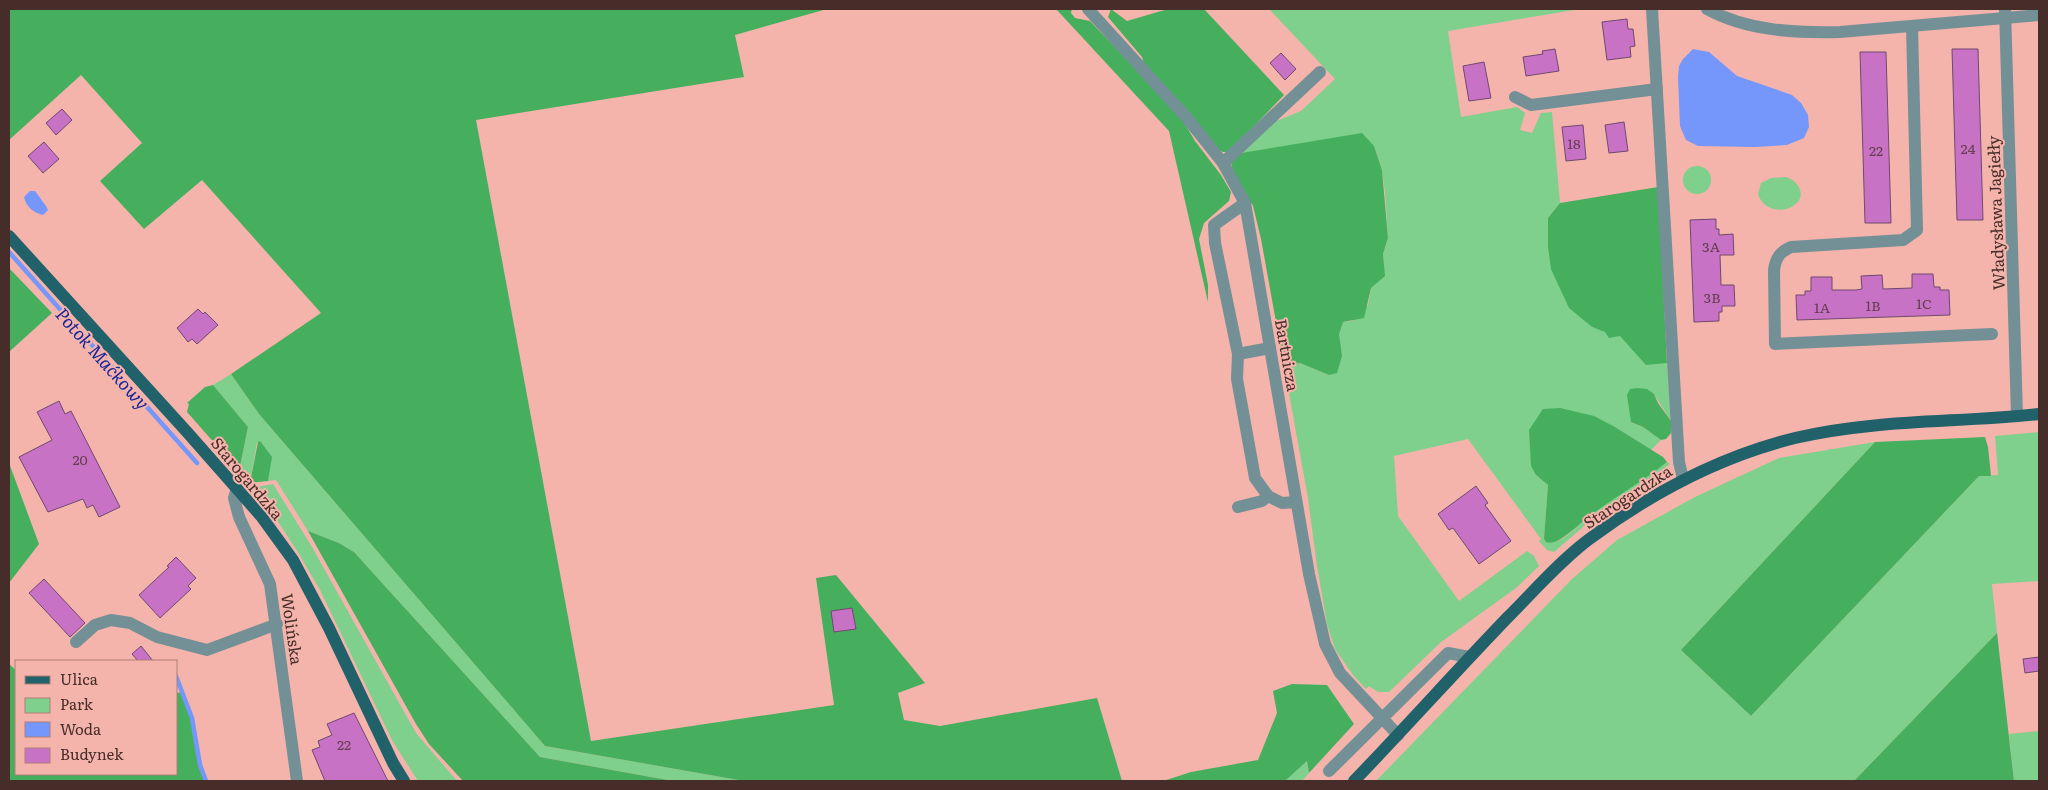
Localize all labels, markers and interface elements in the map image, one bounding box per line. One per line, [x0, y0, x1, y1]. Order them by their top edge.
house number: 18 [1567, 133, 1581, 153]
street label: Władysława Jagiełły [1980, 135, 2010, 291]
house number: 24 [1961, 138, 1976, 158]
house number: 22 [1869, 140, 1883, 160]
house number: 3A [1702, 236, 1721, 256]
house number: 3B [1704, 287, 1720, 307]
house number: 1C [1916, 293, 1932, 313]
house number: 1B [1866, 295, 1880, 315]
house number: 1A [1814, 297, 1831, 317]
water label: Potok Maćkowy [50, 301, 156, 415]
street label: Bartnicza [1270, 317, 1306, 393]
street label: Starogardzka [206, 431, 290, 525]
house number: 20 [72, 449, 88, 469]
street label: Starogardzka [1578, 458, 1676, 534]
street label: Wolińska [276, 592, 310, 667]
legend [15, 660, 178, 775]
text: Ulica [60, 667, 99, 690]
text: Park [60, 692, 94, 715]
text: Woda [60, 717, 102, 740]
house number: 22 [337, 734, 351, 754]
text: Budynek [60, 742, 124, 765]

